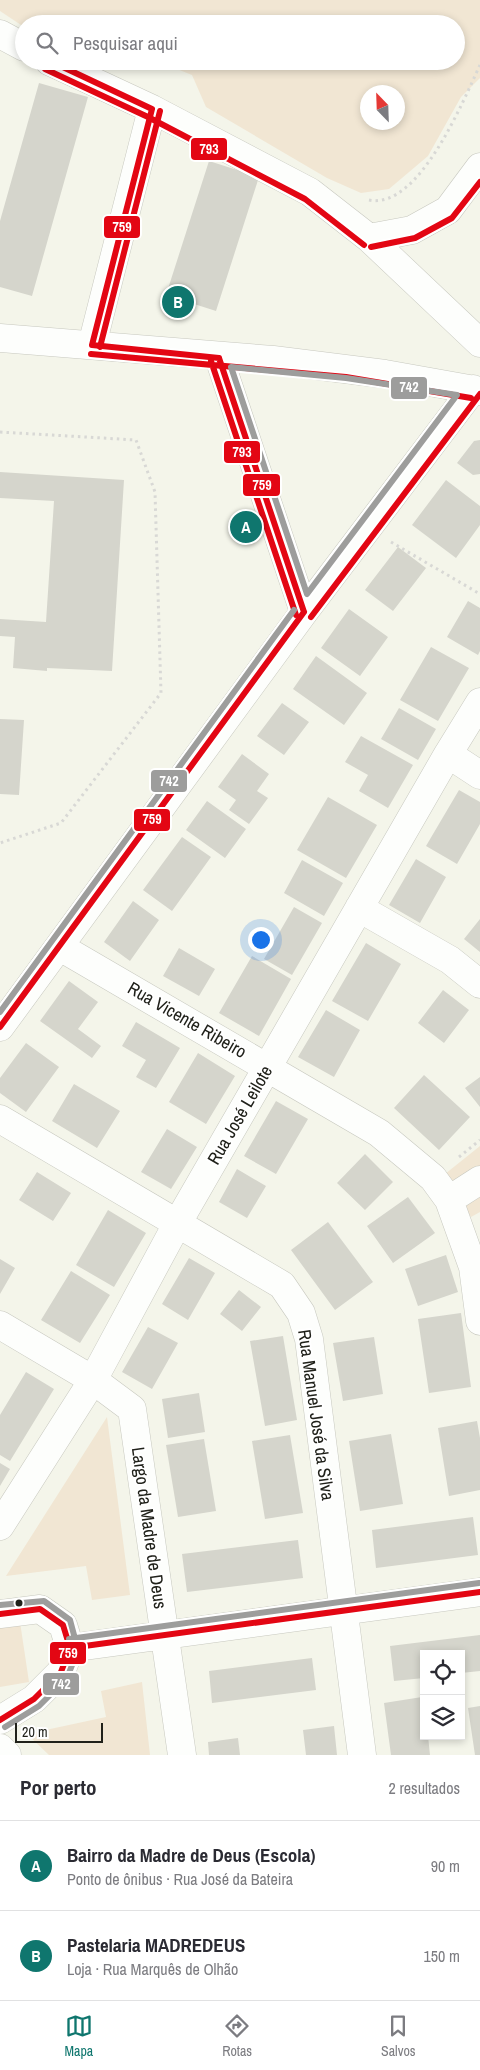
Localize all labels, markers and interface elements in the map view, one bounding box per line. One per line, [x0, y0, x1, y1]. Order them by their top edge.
search box [15, 15, 465, 70]
icon: search [33, 29, 61, 57]
text: Pesquisar aqui [73, 30, 178, 56]
north arrow [360, 85, 405, 130]
line badge: 793 [190, 137, 228, 161]
text: 793 [199, 140, 219, 158]
line badge: 759 [103, 215, 141, 239]
text: 759 [112, 218, 132, 236]
pin: B [162, 283, 194, 321]
line badge: 742 [390, 376, 428, 400]
text: 742 [399, 378, 419, 396]
line badge: 793 [223, 440, 261, 464]
text: 793 [232, 443, 252, 461]
line badge: 759 [242, 473, 281, 497]
text: 759 [252, 476, 272, 494]
pin: A [230, 508, 262, 546]
line badge: 742 [150, 769, 188, 793]
text: 742 [159, 772, 179, 790]
line badge: 759 [133, 808, 171, 832]
text: 759 [142, 810, 162, 828]
your location [248, 927, 274, 953]
street label: Rua Vicente Ribeiro [123, 975, 251, 1064]
street label: Rua José Leilote [201, 1061, 278, 1169]
street label: Rua Manuel José da Silva [292, 1328, 341, 1502]
street label: Largo da Madre de Deus [126, 1445, 173, 1611]
unlabelled marker [14, 1598, 24, 1608]
line badge: 759 [49, 1641, 87, 1665]
text: 759 [58, 1644, 78, 1662]
map controls [420, 1650, 465, 1740]
button: locate [420, 1650, 465, 1695]
line badge: 742 [42, 1672, 80, 1696]
text: 742 [51, 1675, 71, 1693]
button: layers [420, 1695, 465, 1740]
scale bar [15, 1720, 102, 1743]
text: 20 m [22, 1723, 48, 1741]
text: Por perto [20, 1773, 97, 1802]
text: 2 resultados [389, 1777, 460, 1799]
text: Bairro da Madre de Deus (Escola) [67, 1842, 316, 1868]
text: A [31, 1855, 41, 1877]
text: 90 m [431, 1855, 460, 1877]
text: Ponto de ônibus · Rua José da Bateira [67, 1868, 293, 1890]
text: Pastelaria MADREDEUS [67, 1932, 245, 1958]
text: B [31, 1945, 41, 1967]
text: 150 m [424, 1945, 460, 1967]
text: Loja · Rua Marquês de Olhão [67, 1958, 238, 1980]
tab: Mapa [64, 2012, 93, 2060]
tab: Rotas [222, 2012, 252, 2060]
tab: Salvos [381, 2012, 416, 2060]

